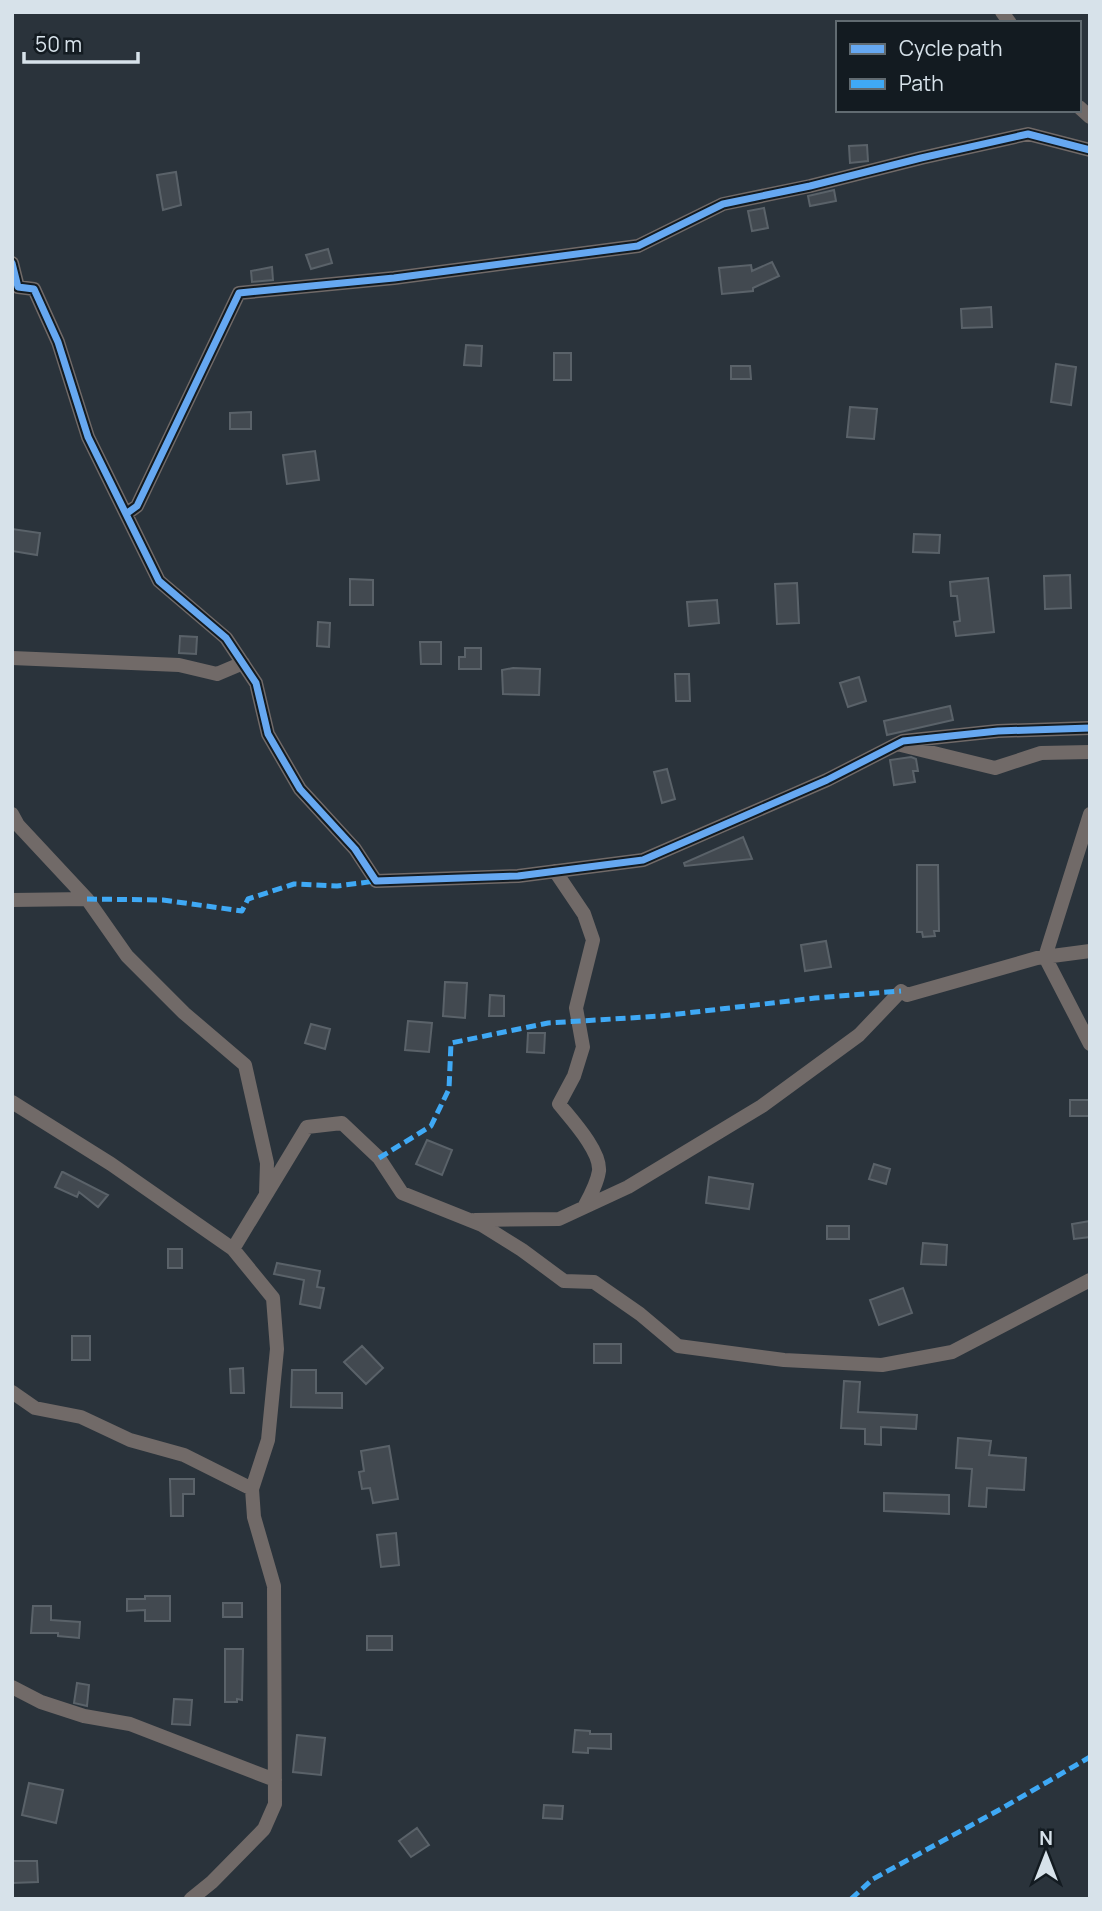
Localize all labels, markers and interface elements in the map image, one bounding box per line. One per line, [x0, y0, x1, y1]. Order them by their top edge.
scale bar [24, 21, 138, 65]
legend [836, 21, 1081, 112]
text: 50 m [35, 30, 82, 58]
text: Cycle path [899, 34, 1002, 62]
text: Path [899, 69, 944, 97]
north arrow [1011, 1820, 1081, 1890]
text: N [1039, 1825, 1053, 1851]

